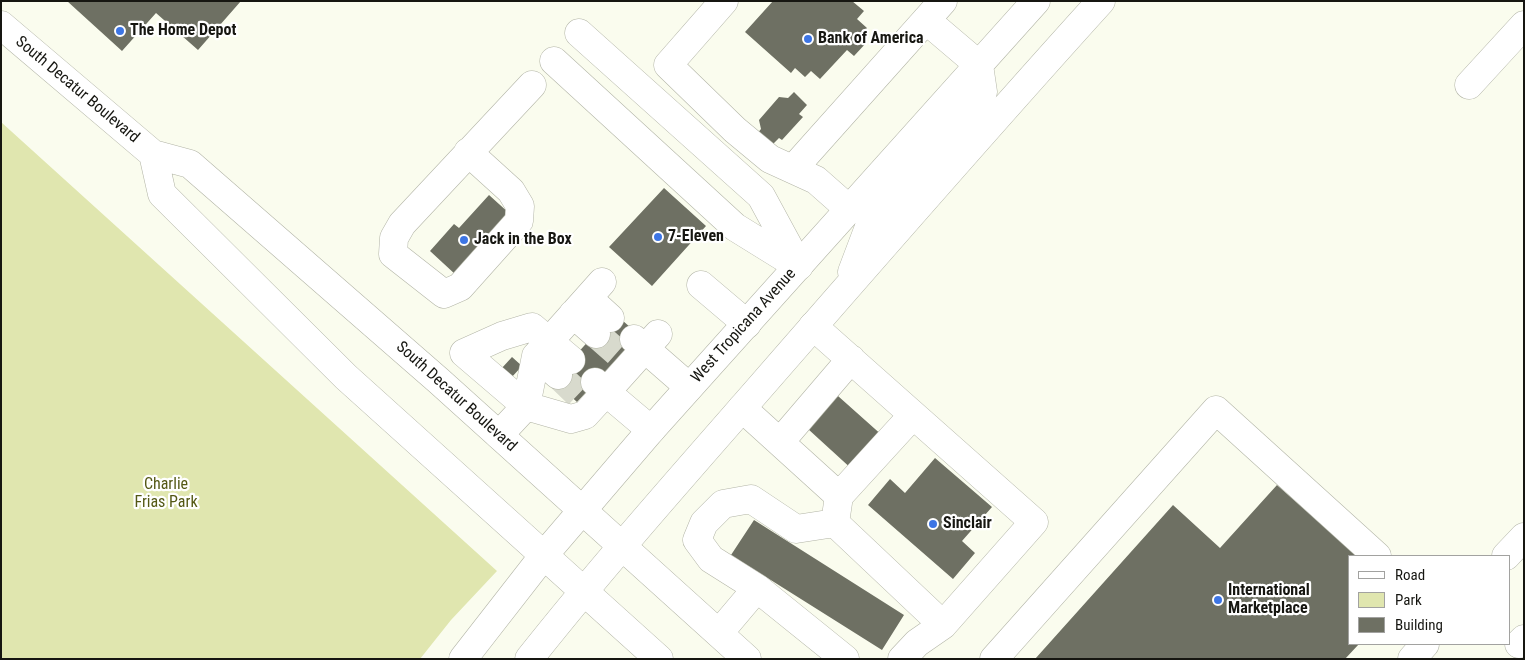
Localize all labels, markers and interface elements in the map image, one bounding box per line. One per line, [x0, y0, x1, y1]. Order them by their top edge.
place label: The Home Depot [130, 21, 236, 41]
marker: The Home Depot [114, 25, 126, 37]
place label: Bank of America [818, 29, 924, 49]
street label: South Decatur Boulevard [11, 33, 143, 147]
marker: Bank of America [802, 33, 814, 45]
place label: 7-Eleven [668, 227, 724, 247]
place label: Jack in the Box [474, 230, 572, 250]
marker: 7-Eleven [652, 231, 664, 243]
marker: Jack in the Box [458, 234, 470, 246]
street label: West Tropicana Avenue [688, 265, 800, 387]
street label: South Decatur Boulevard [392, 338, 520, 456]
park label: Charlie Frias Park [134, 475, 198, 513]
place label: Sinclair [943, 514, 992, 534]
marker: Sinclair [927, 518, 939, 530]
legend [1348, 555, 1510, 645]
text: Road [1395, 566, 1425, 584]
place label: International Marketplace [1228, 581, 1310, 619]
text: Park [1395, 591, 1422, 609]
marker: International Marketplace [1212, 594, 1224, 606]
text: Building [1395, 616, 1443, 634]

